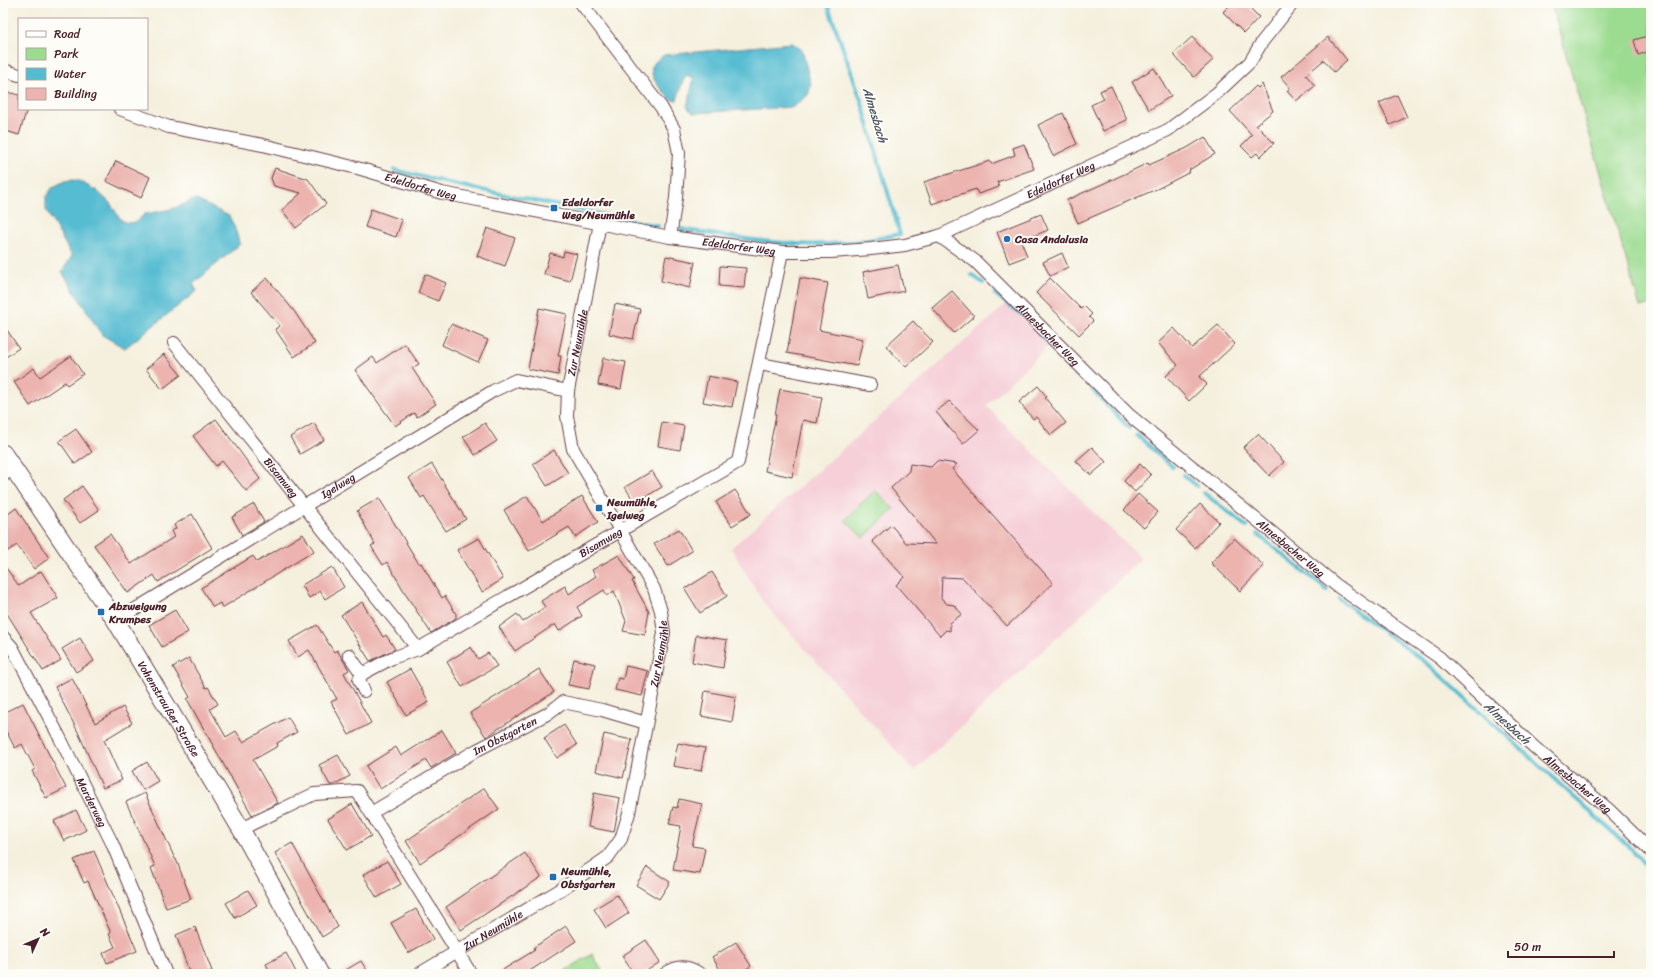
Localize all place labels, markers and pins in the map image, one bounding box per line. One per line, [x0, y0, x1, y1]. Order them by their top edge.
place label: Edeldorfer Weg/Neumühle [562, 193, 636, 225]
marker: Edeldorfer Weg/Neumühle [549, 203, 559, 213]
place label: Casa Andalusia [1014, 230, 1088, 249]
marker: Casa Andalusia [1002, 234, 1012, 244]
place label: Neumühle, Igelweg [606, 493, 658, 525]
marker: Neumühle, Igelweg [594, 503, 604, 513]
place label: Abzweigung Krumpes [108, 597, 167, 629]
marker: Abzweigung Krumpes [96, 607, 106, 617]
place label: Neumühle, Obstgarten [560, 862, 615, 894]
marker: Neumühle, Obstgarten [548, 872, 558, 882]

